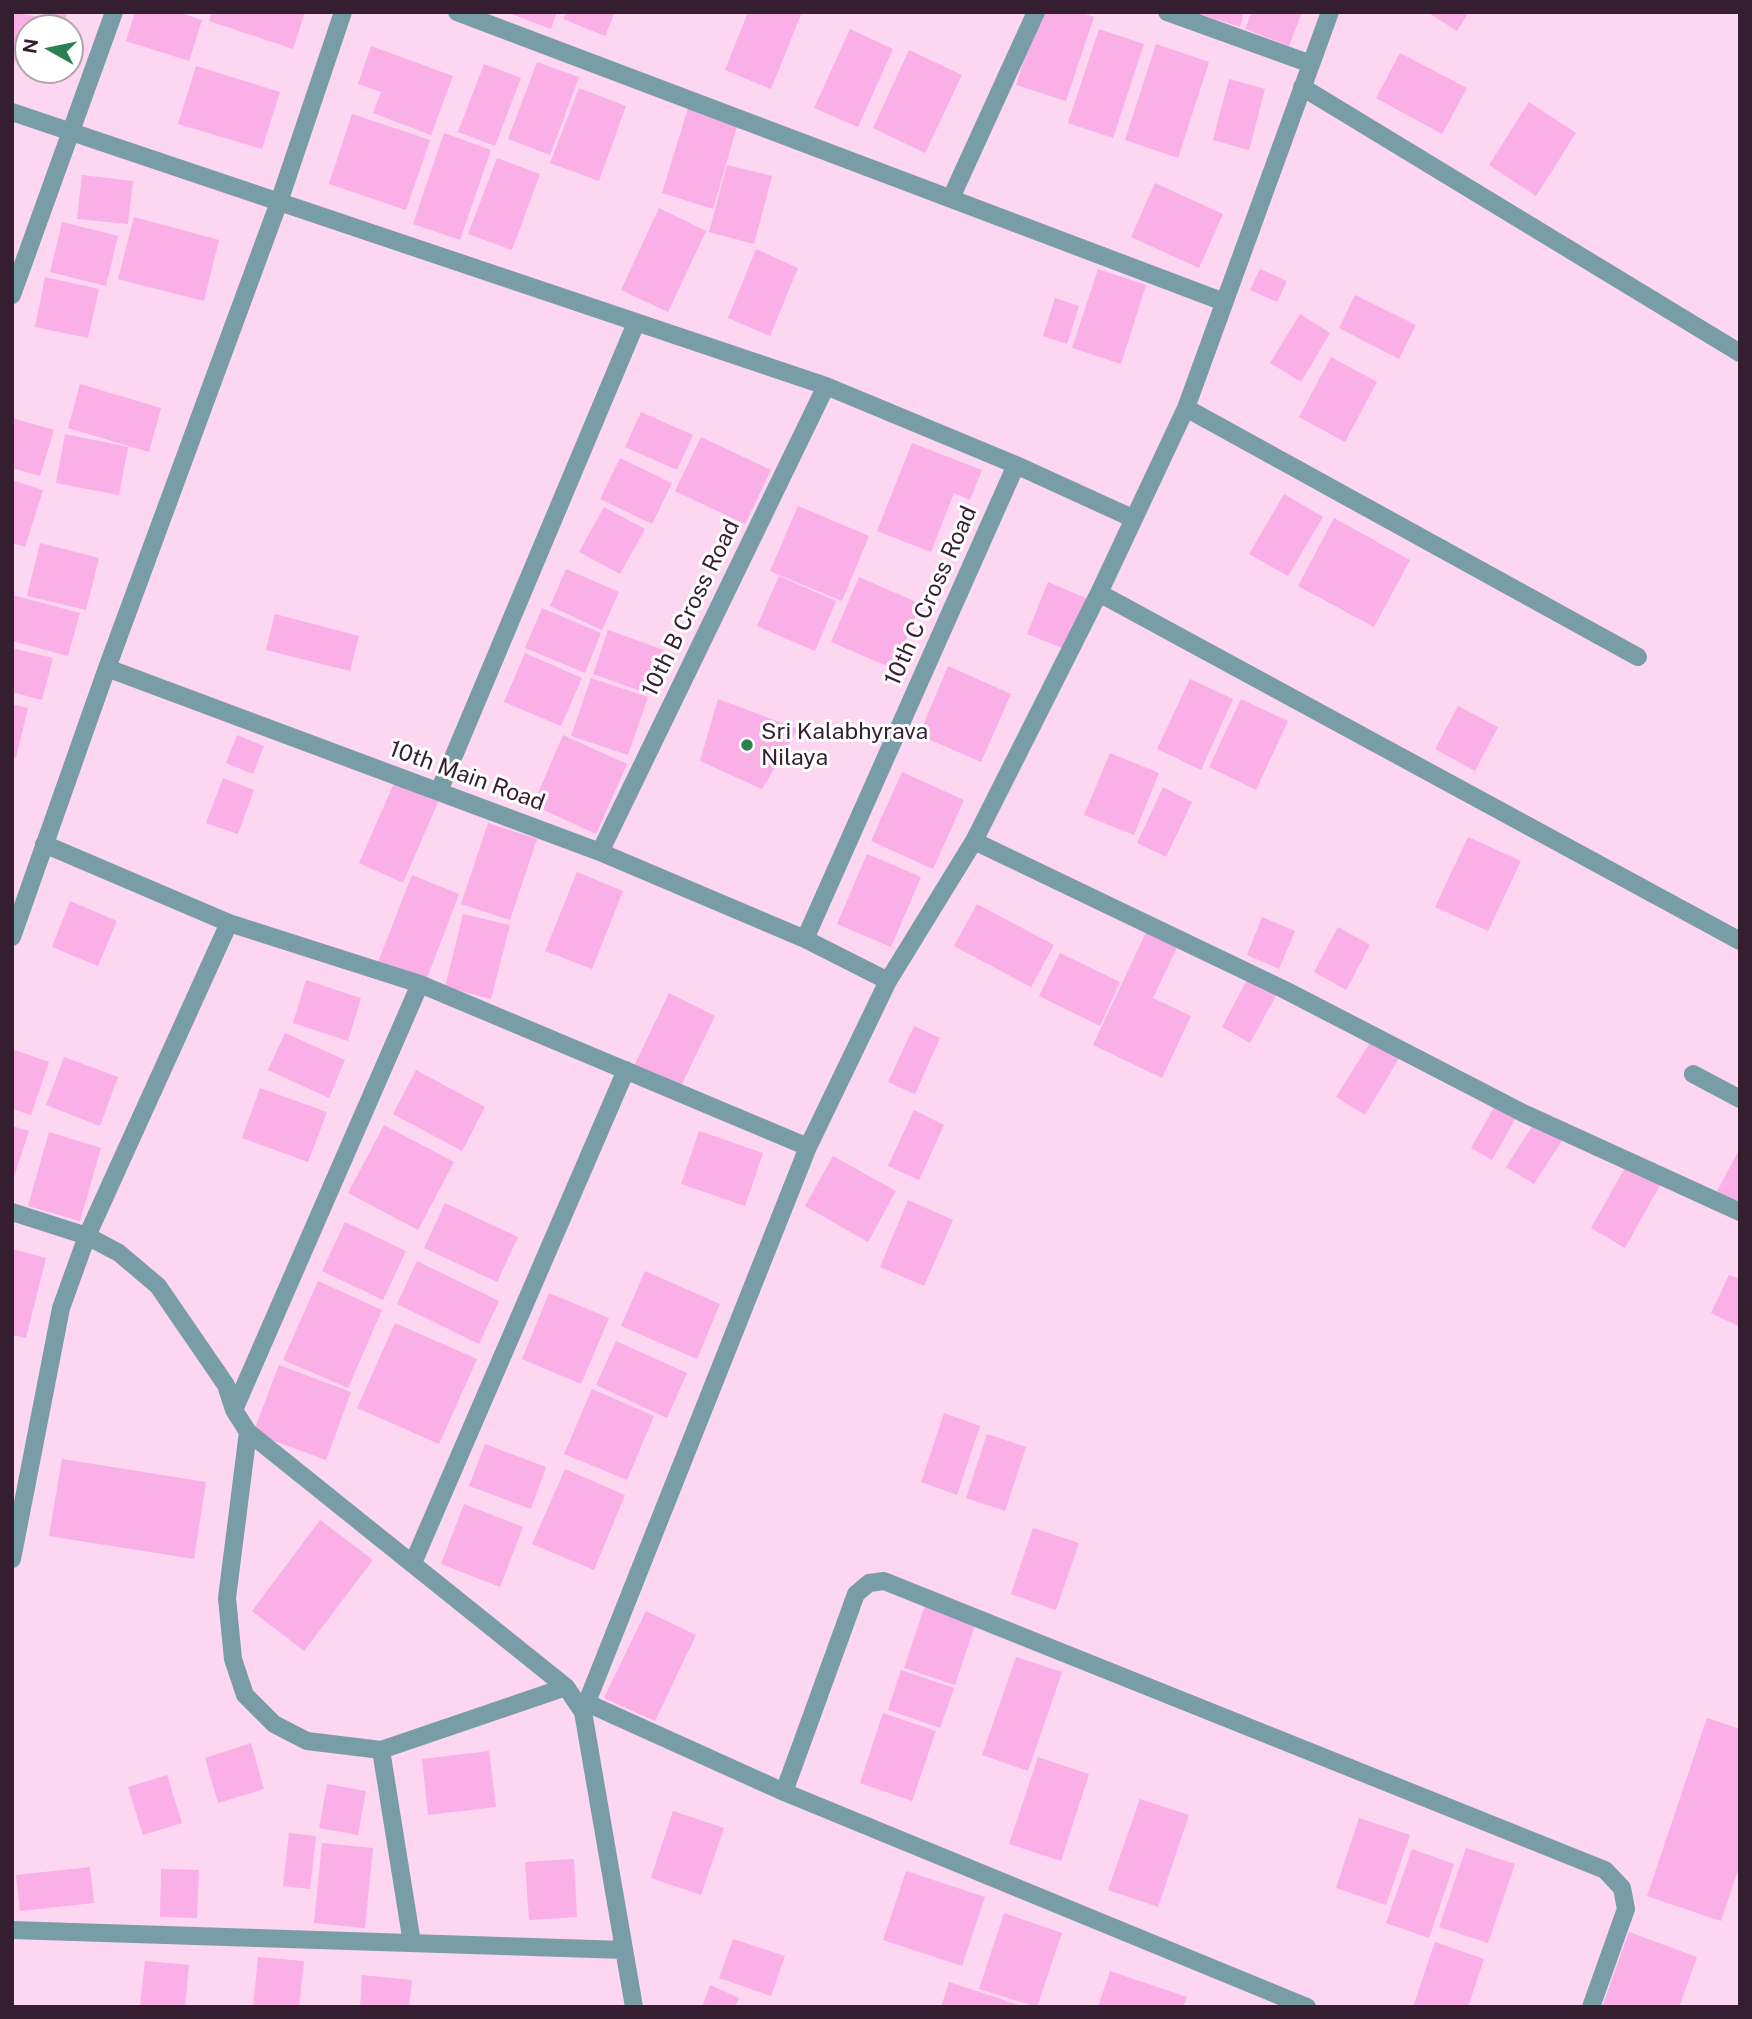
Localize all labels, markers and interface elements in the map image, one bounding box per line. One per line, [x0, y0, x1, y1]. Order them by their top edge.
north arrow [14, 14, 84, 84]
text: N [18, 37, 42, 55]
street label: 10th C Cross Road [879, 502, 983, 690]
street label: 10th B Cross Road [636, 515, 746, 701]
place label: Sri Kalabhyrava Nilaya [761, 718, 928, 772]
street label: 10th Main Road [386, 735, 548, 817]
marker: Sri Kalabhyrava Nilaya [739, 737, 755, 753]

